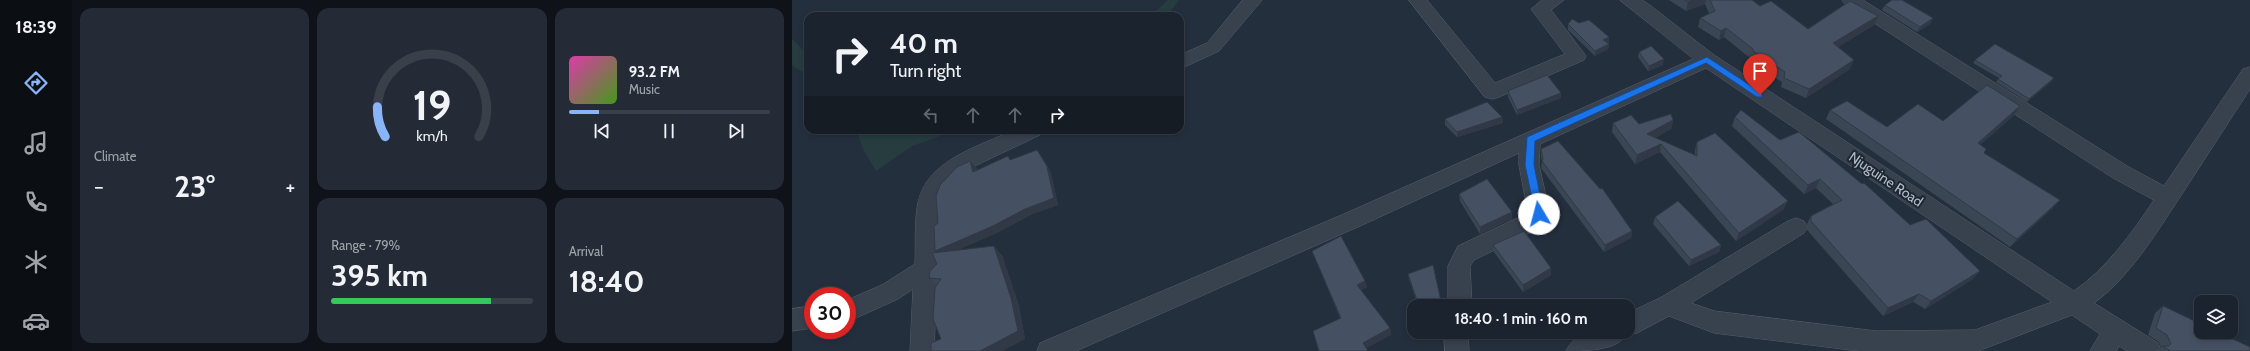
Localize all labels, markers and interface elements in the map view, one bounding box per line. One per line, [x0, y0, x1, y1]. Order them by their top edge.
text: 18:39 [15, 16, 57, 38]
text: 40 m [890, 26, 958, 60]
icon: right [824, 28, 876, 80]
pin [1743, 54, 1777, 95]
text: Turn right [890, 60, 961, 82]
icon: arrive [1749, 60, 1771, 82]
text: 93.2 FM [629, 63, 680, 81]
icon: directions [22, 69, 50, 97]
text: 19 [413, 80, 451, 130]
text: Music [629, 81, 660, 97]
icon: left [920, 104, 942, 126]
icon: ahead [962, 104, 984, 126]
icon: ahead [1004, 104, 1026, 126]
icon: right [1046, 104, 1068, 126]
icon: previous [591, 120, 613, 142]
icon: pause [658, 120, 680, 142]
icon: next [725, 120, 747, 142]
text: km/h [416, 127, 448, 145]
icon: music [22, 129, 50, 157]
text: Climate [94, 148, 136, 164]
street label: Njuguine Road [1845, 148, 1927, 210]
text: 23° [174, 168, 215, 205]
text: − [94, 173, 104, 200]
text: + [286, 173, 295, 200]
icon: phone [22, 188, 50, 216]
position arrow [1518, 193, 1560, 235]
text: Range · 79% [331, 237, 400, 253]
text: Arrival [569, 243, 603, 259]
icon: climate [22, 248, 50, 276]
text: 395 km [331, 257, 428, 294]
text: 18:40 [569, 263, 644, 300]
speed limit sign: 30 [804, 287, 856, 339]
map controls [2194, 295, 2238, 339]
button: layers [2194, 295, 2238, 339]
icon: car [22, 307, 50, 335]
text: 18:40 · 1 min · 160 m [1454, 310, 1588, 328]

